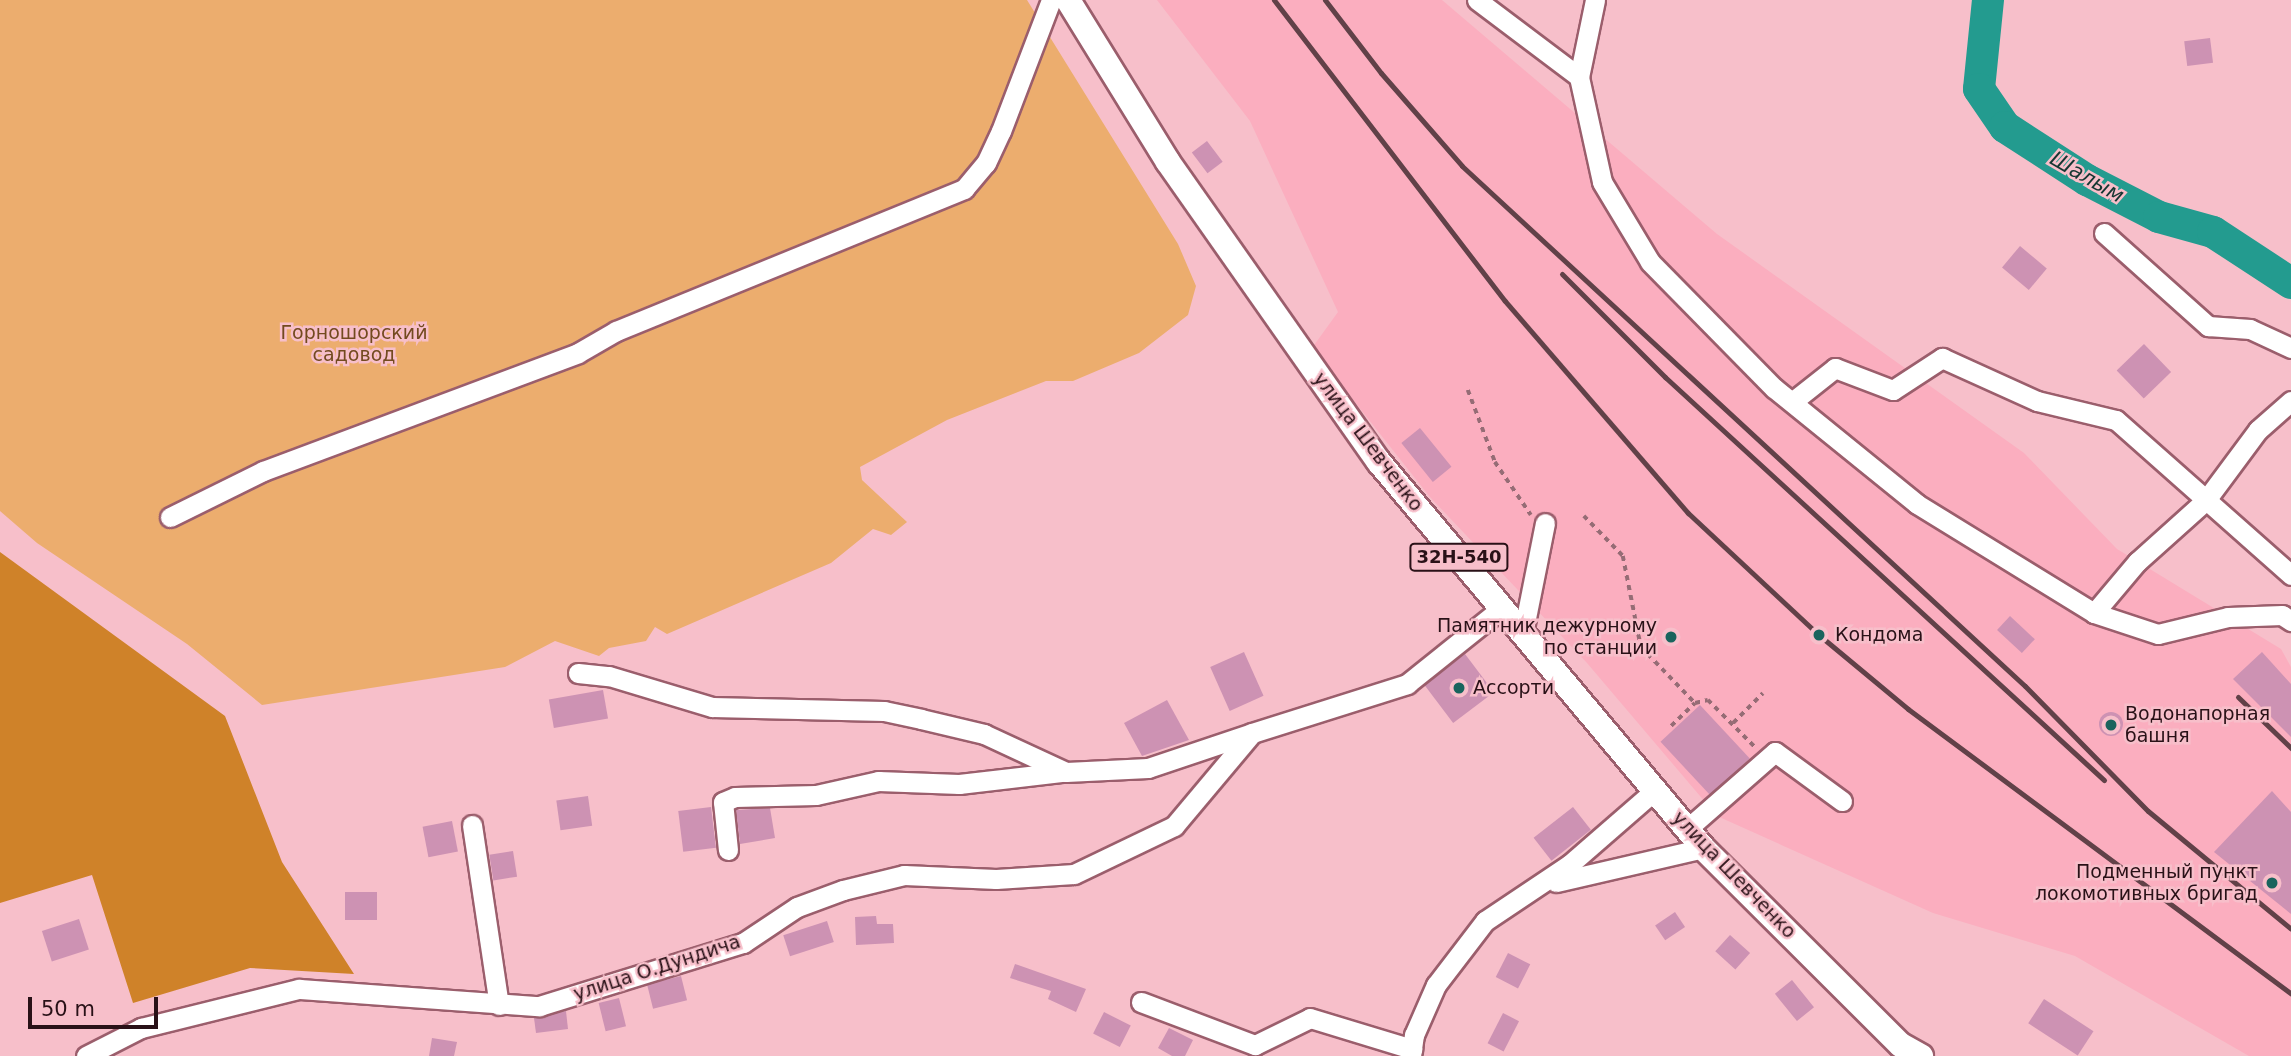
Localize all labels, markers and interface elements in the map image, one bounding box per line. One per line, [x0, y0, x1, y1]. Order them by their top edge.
water label: Шалым [2046, 146, 2128, 208]
park label: Горношорский садовод [280, 322, 428, 366]
street label: улица Шевченко [1308, 368, 1428, 516]
road number: 32Н-540 [1408, 542, 1510, 572]
place label: Памятник дежурному по станции [1437, 615, 1657, 659]
place label: Кондома [1835, 624, 1923, 646]
marker: Кондома [1809, 625, 1829, 645]
marker: Памятник дежурному по станции [1663, 629, 1679, 645]
place label: Ассорти [1473, 677, 1554, 699]
marker: Ассорти [1451, 680, 1467, 696]
place label: Водонапорная башня [2125, 703, 2270, 747]
marker: Водонапорная башня [2103, 717, 2119, 733]
street label: улица Шевченко [1667, 807, 1801, 943]
place label: Подменный пункт локомотивных бригад [2035, 861, 2258, 905]
marker: Подменный пункт локомотивных бригад [2264, 875, 2280, 891]
street label: улица О.Дундича [571, 930, 743, 1006]
scale bar [32, 982, 161, 1026]
text: 50 m [41, 997, 95, 1021]

